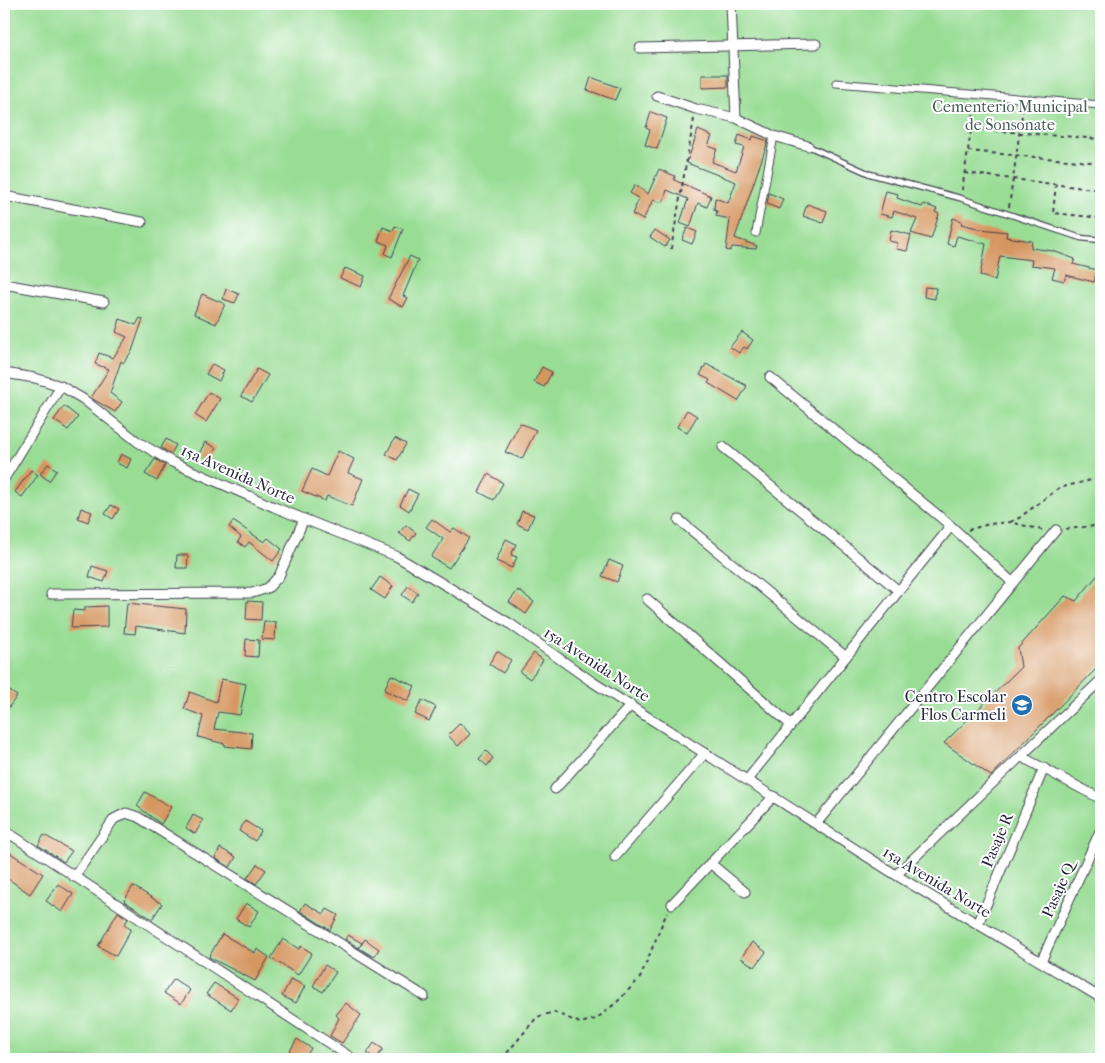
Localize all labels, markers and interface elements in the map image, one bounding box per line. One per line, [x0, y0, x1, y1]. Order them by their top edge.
park label: Cementerio Municipal de Sonsonate [932, 97, 1088, 134]
street label: 15a Avenida Norte [178, 440, 298, 508]
street label: 15a Avenida Norte [540, 623, 654, 705]
place label: Centro Escolar Flos Carmeli [905, 687, 1006, 724]
school or university icon: Centro Escolar Flos Carmeli [1010, 693, 1034, 717]
street label: Pasaje R [977, 809, 1017, 870]
street label: 15a Avenida Norte [879, 842, 995, 922]
street label: Pasaje Q [1038, 855, 1081, 920]

